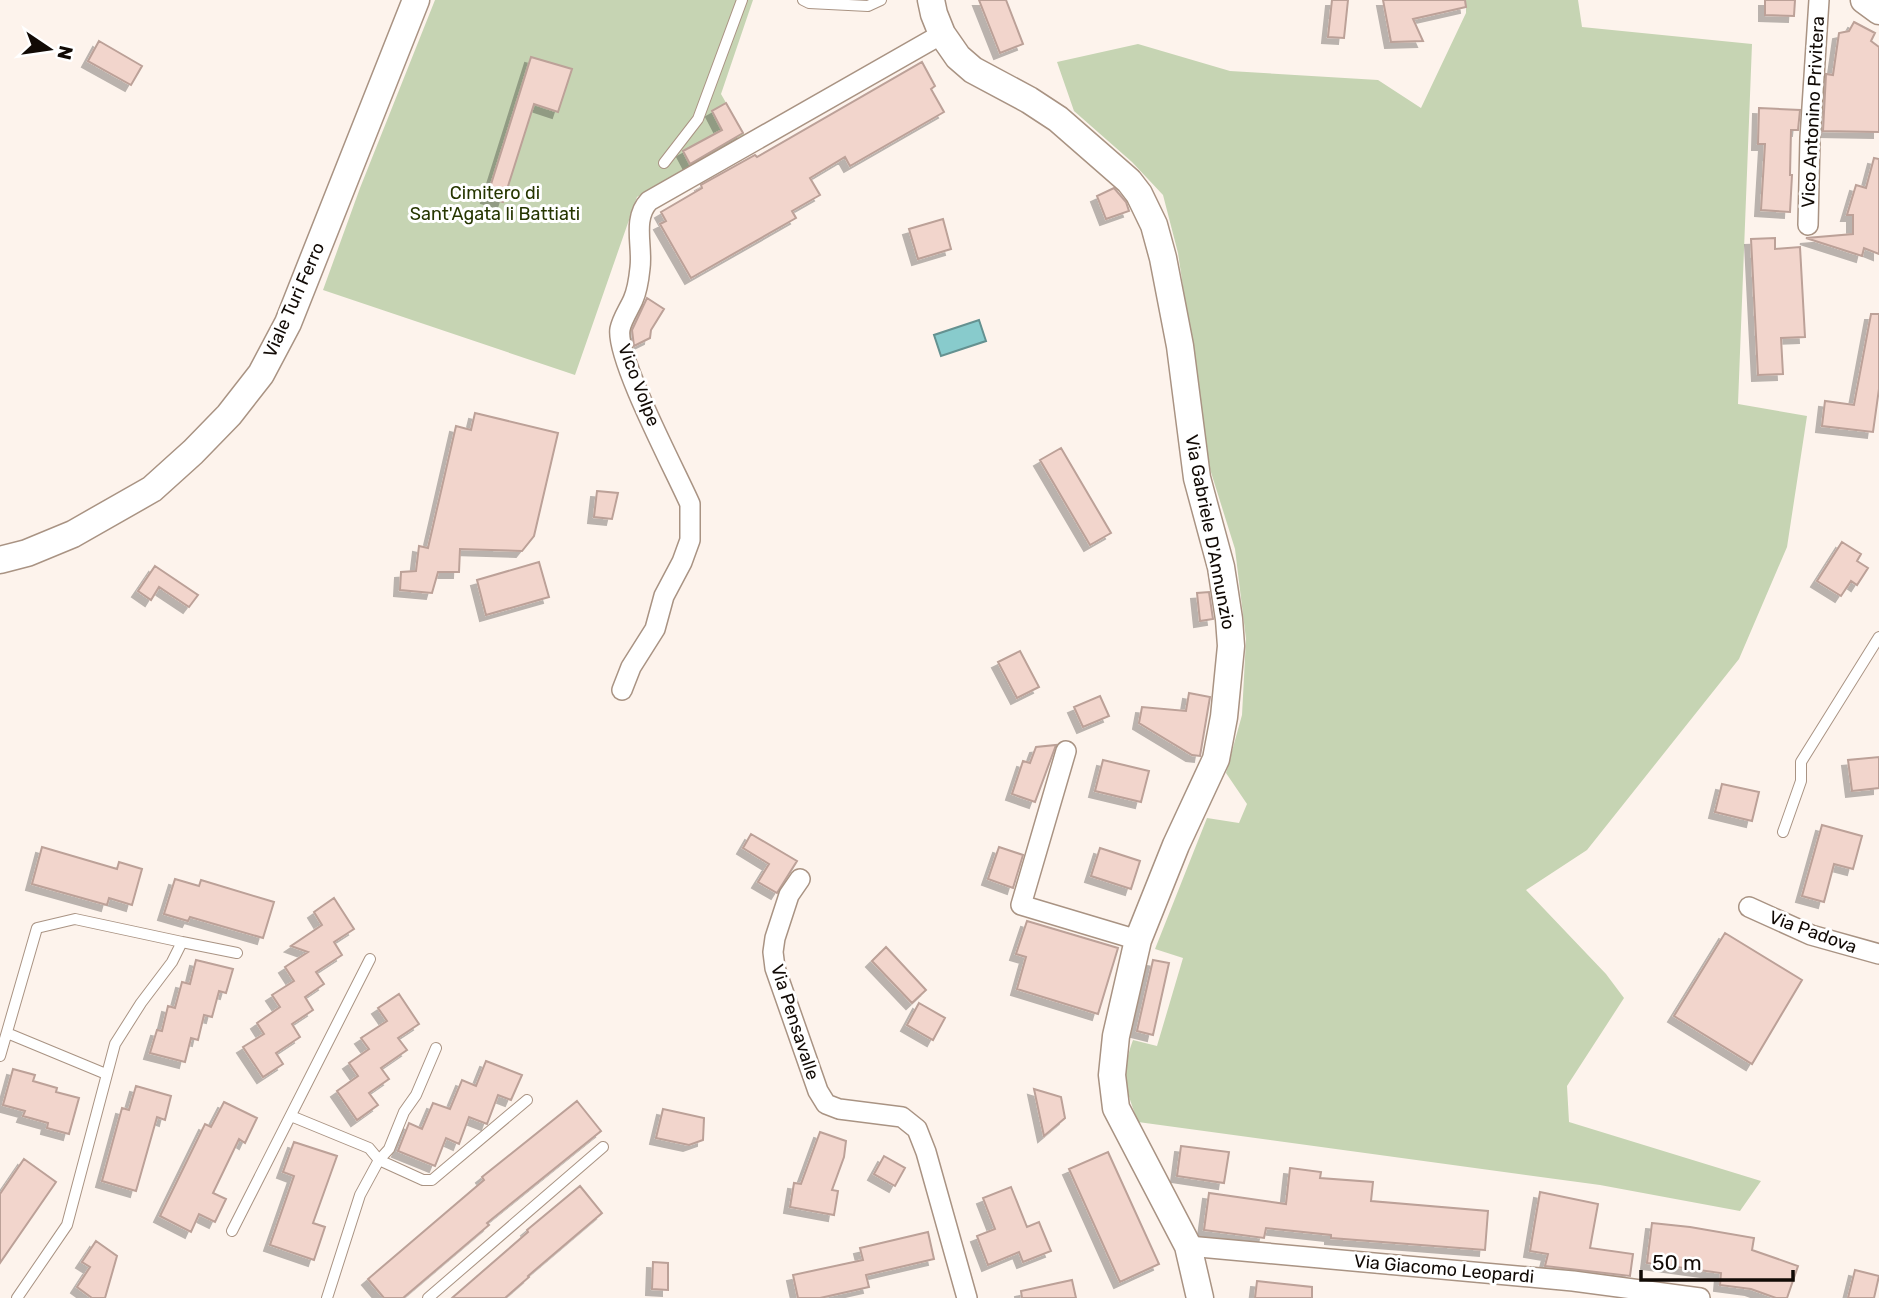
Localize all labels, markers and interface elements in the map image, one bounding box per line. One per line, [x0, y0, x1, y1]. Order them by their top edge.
north arrow [14, 14, 84, 84]
street label: Vico Antonino Privitera [1797, 15, 1829, 209]
text: N [52, 43, 78, 62]
park label: Cimitero di Sant'Agata li Battiati [410, 182, 580, 225]
street label: Viale Turi Ferro [259, 239, 329, 361]
street label: Vico Volpe [613, 341, 665, 429]
street label: Via Gabriele D'Annunzio [1180, 433, 1240, 631]
street label: Via Padova [1766, 906, 1860, 958]
street label: Via Pensavalle [766, 961, 824, 1083]
scale bar [1641, 1238, 1793, 1282]
street label: Via Giacomo Leopardi [1353, 1250, 1535, 1288]
text: 50 m [1652, 1250, 1702, 1275]

